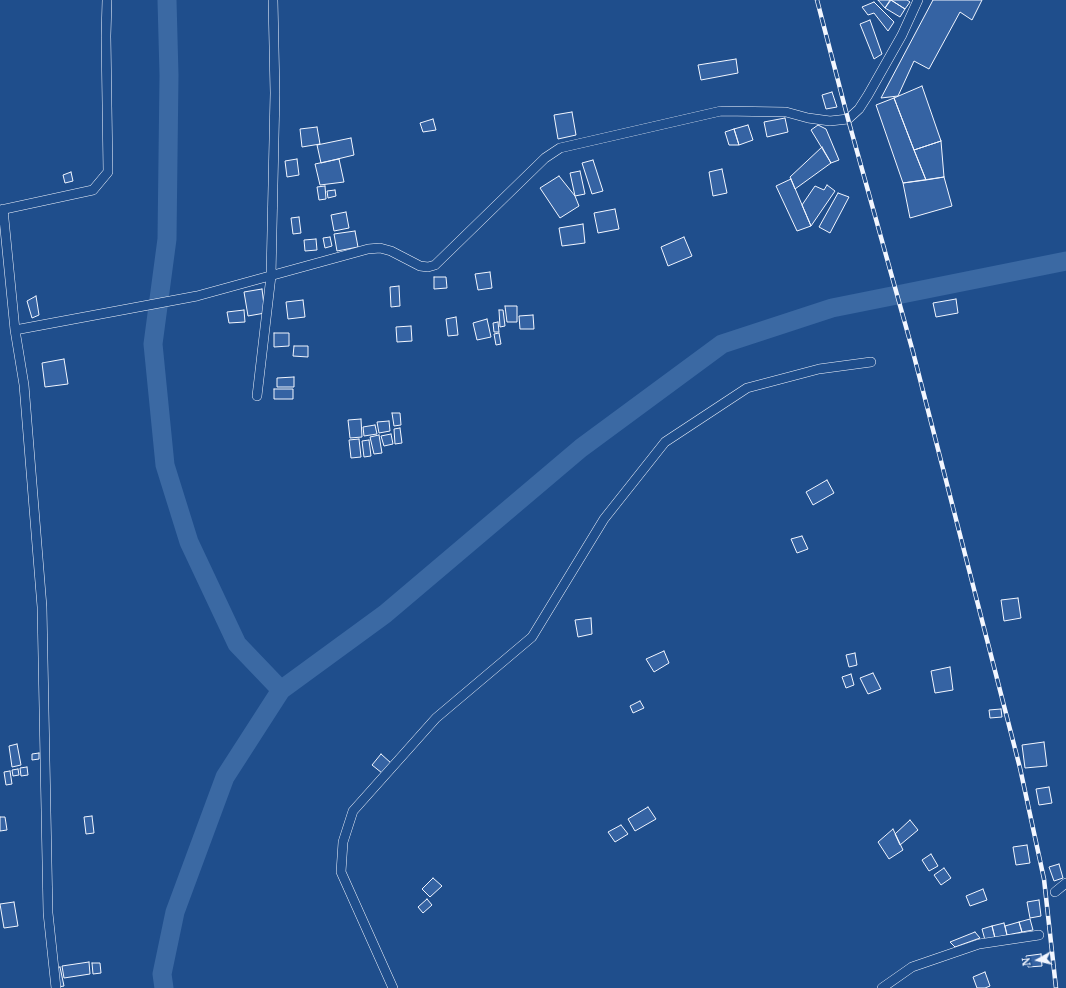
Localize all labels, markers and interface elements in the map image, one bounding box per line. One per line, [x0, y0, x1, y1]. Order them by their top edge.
north arrow [1018, 940, 1058, 980]
text: N [1019, 957, 1034, 967]

